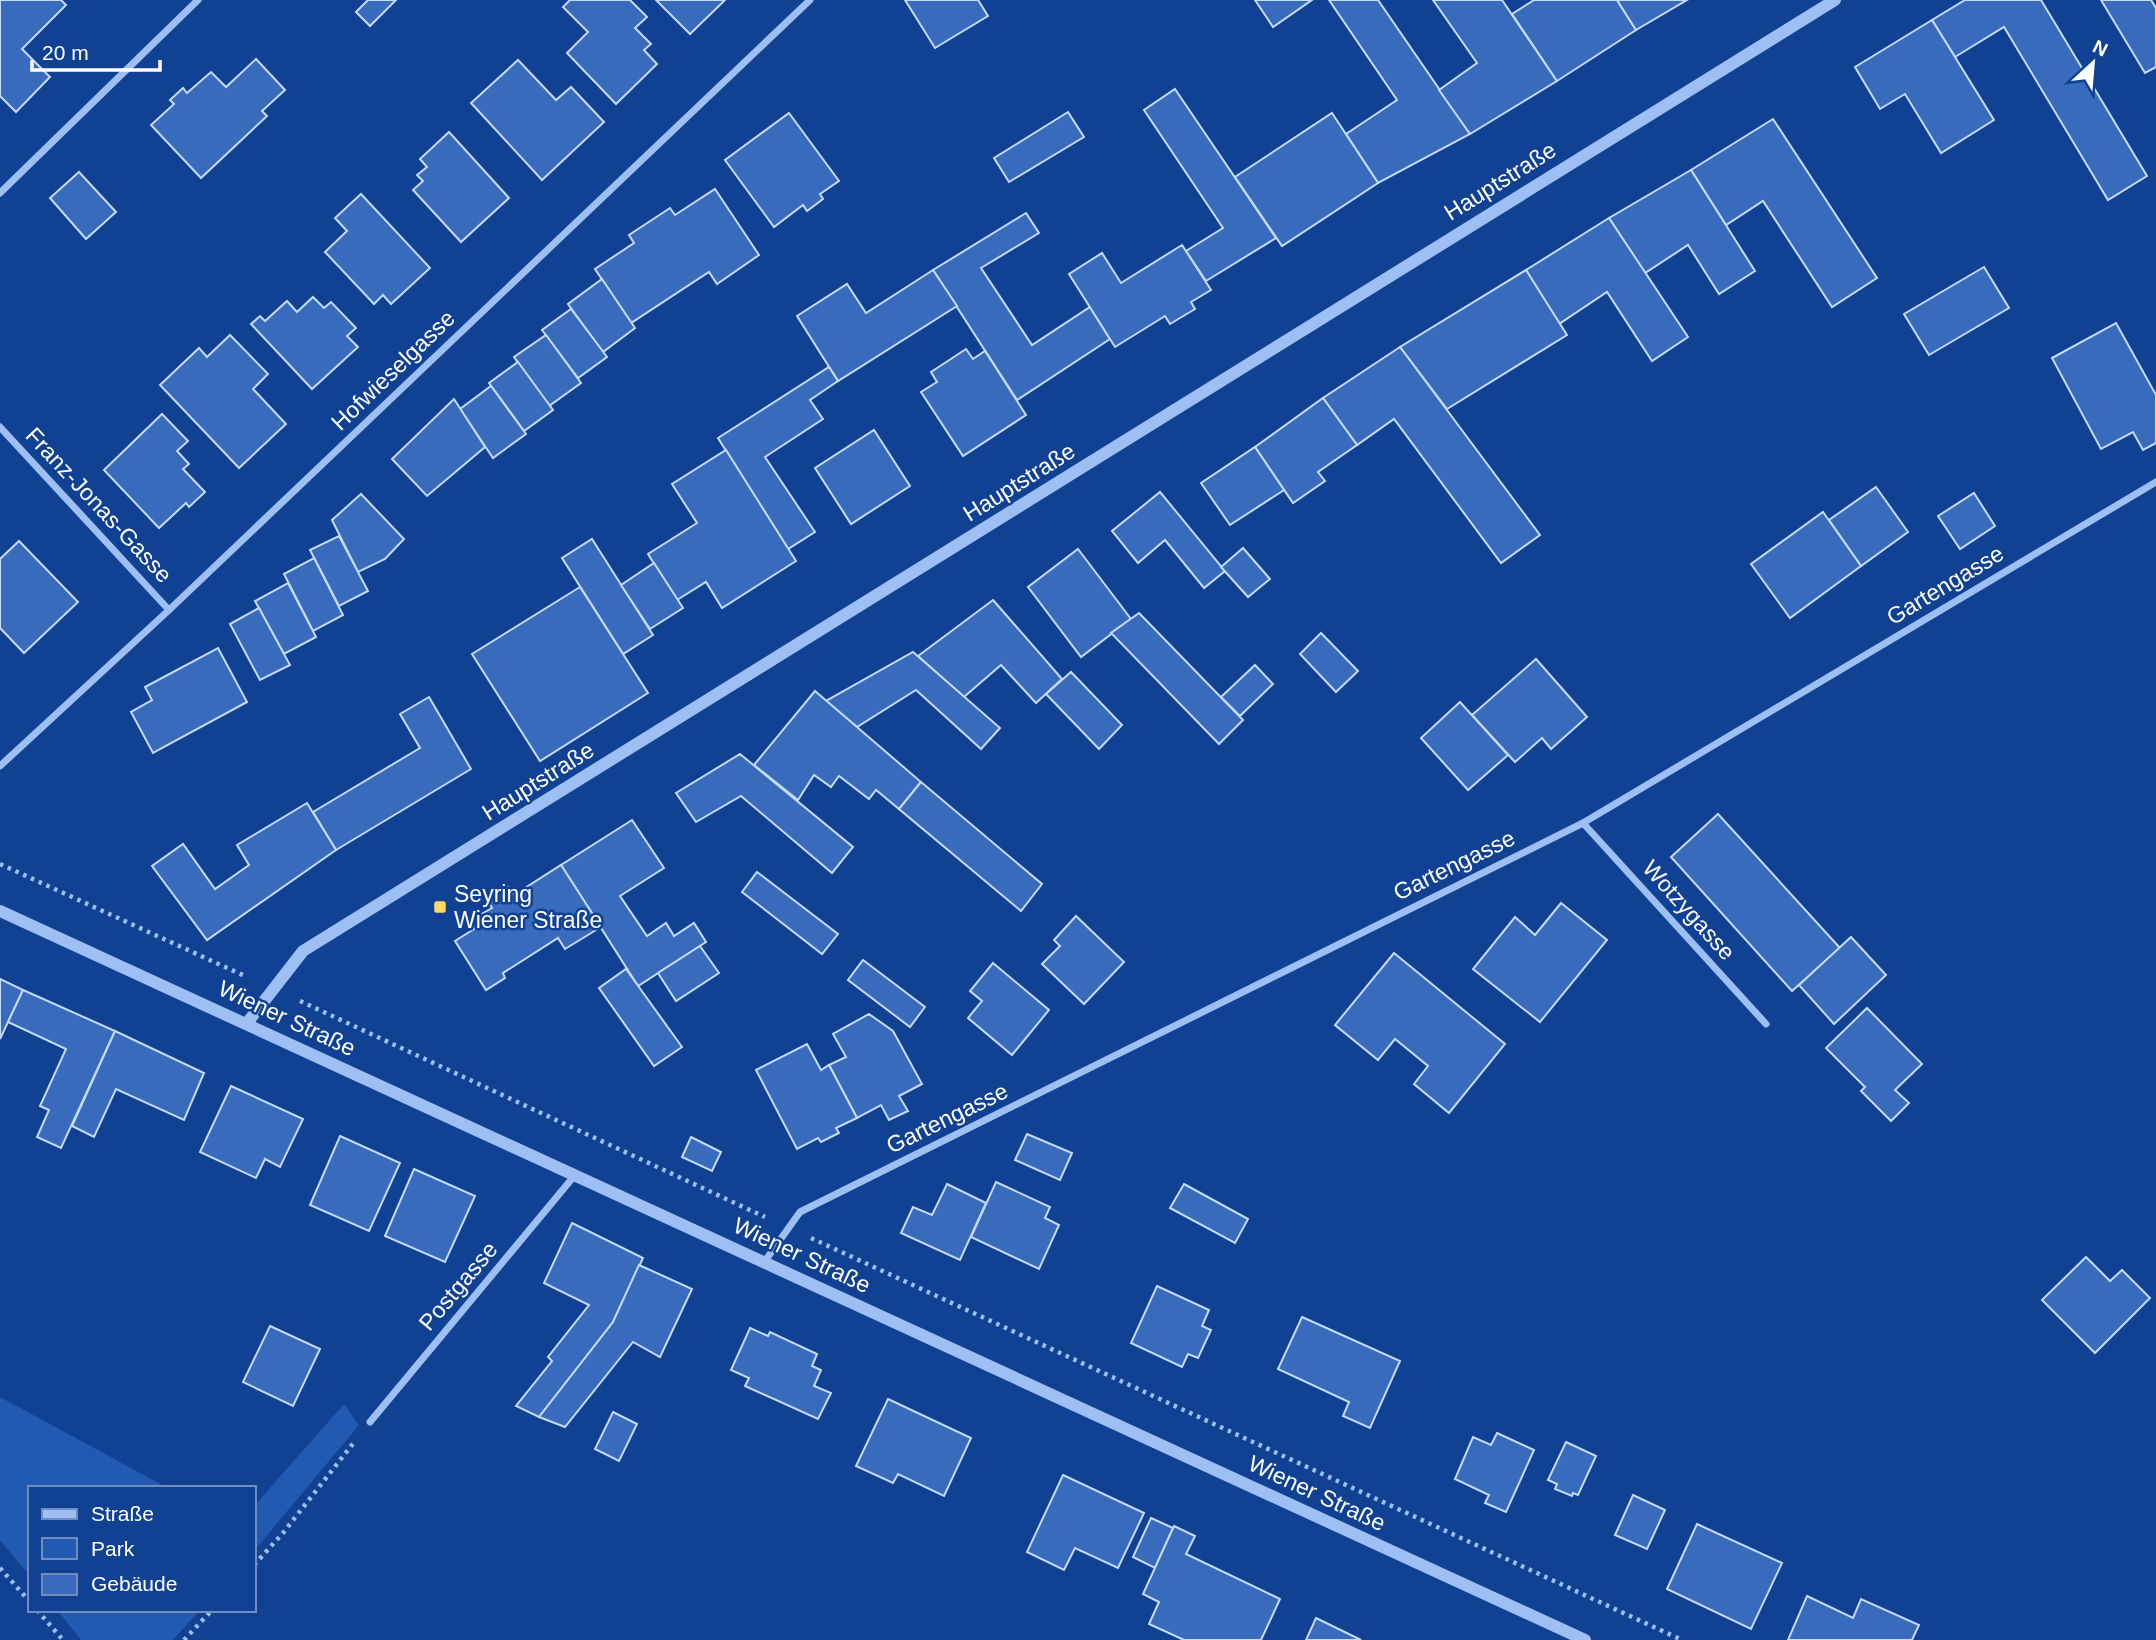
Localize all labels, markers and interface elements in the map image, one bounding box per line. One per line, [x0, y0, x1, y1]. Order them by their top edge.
scale bar [32, 28, 159, 72]
north arrow [2058, 28, 2128, 98]
text: N [2089, 36, 2111, 61]
text: 20 m [42, 41, 89, 64]
street label: Hauptstraße [1439, 136, 1561, 226]
street label: Hofwieselgasse [326, 305, 460, 435]
street label: Franz-Jonas-Gasse [21, 422, 177, 588]
street label: Hauptstraße [958, 437, 1080, 527]
street label: Gartengasse [1882, 540, 2008, 630]
street label: Hauptstraße [477, 736, 599, 826]
street label: Gartengasse [1389, 824, 1519, 906]
street label: Wotzygasse [1638, 855, 1740, 965]
place label: Seyring Wiener Straße [454, 881, 602, 933]
marker: Seyring Wiener Straße [432, 899, 448, 915]
street label: Wiener Straße [214, 975, 360, 1061]
street label: Gartengasse [882, 1077, 1012, 1159]
street label: Wiener Straße [729, 1212, 875, 1298]
street label: Postgasse [414, 1237, 502, 1335]
street label: Wiener Straße [1244, 1450, 1390, 1536]
legend [28, 1486, 256, 1612]
text: Straße [91, 1502, 154, 1525]
text: Park [91, 1537, 135, 1560]
text: Gebäude [91, 1572, 177, 1595]

